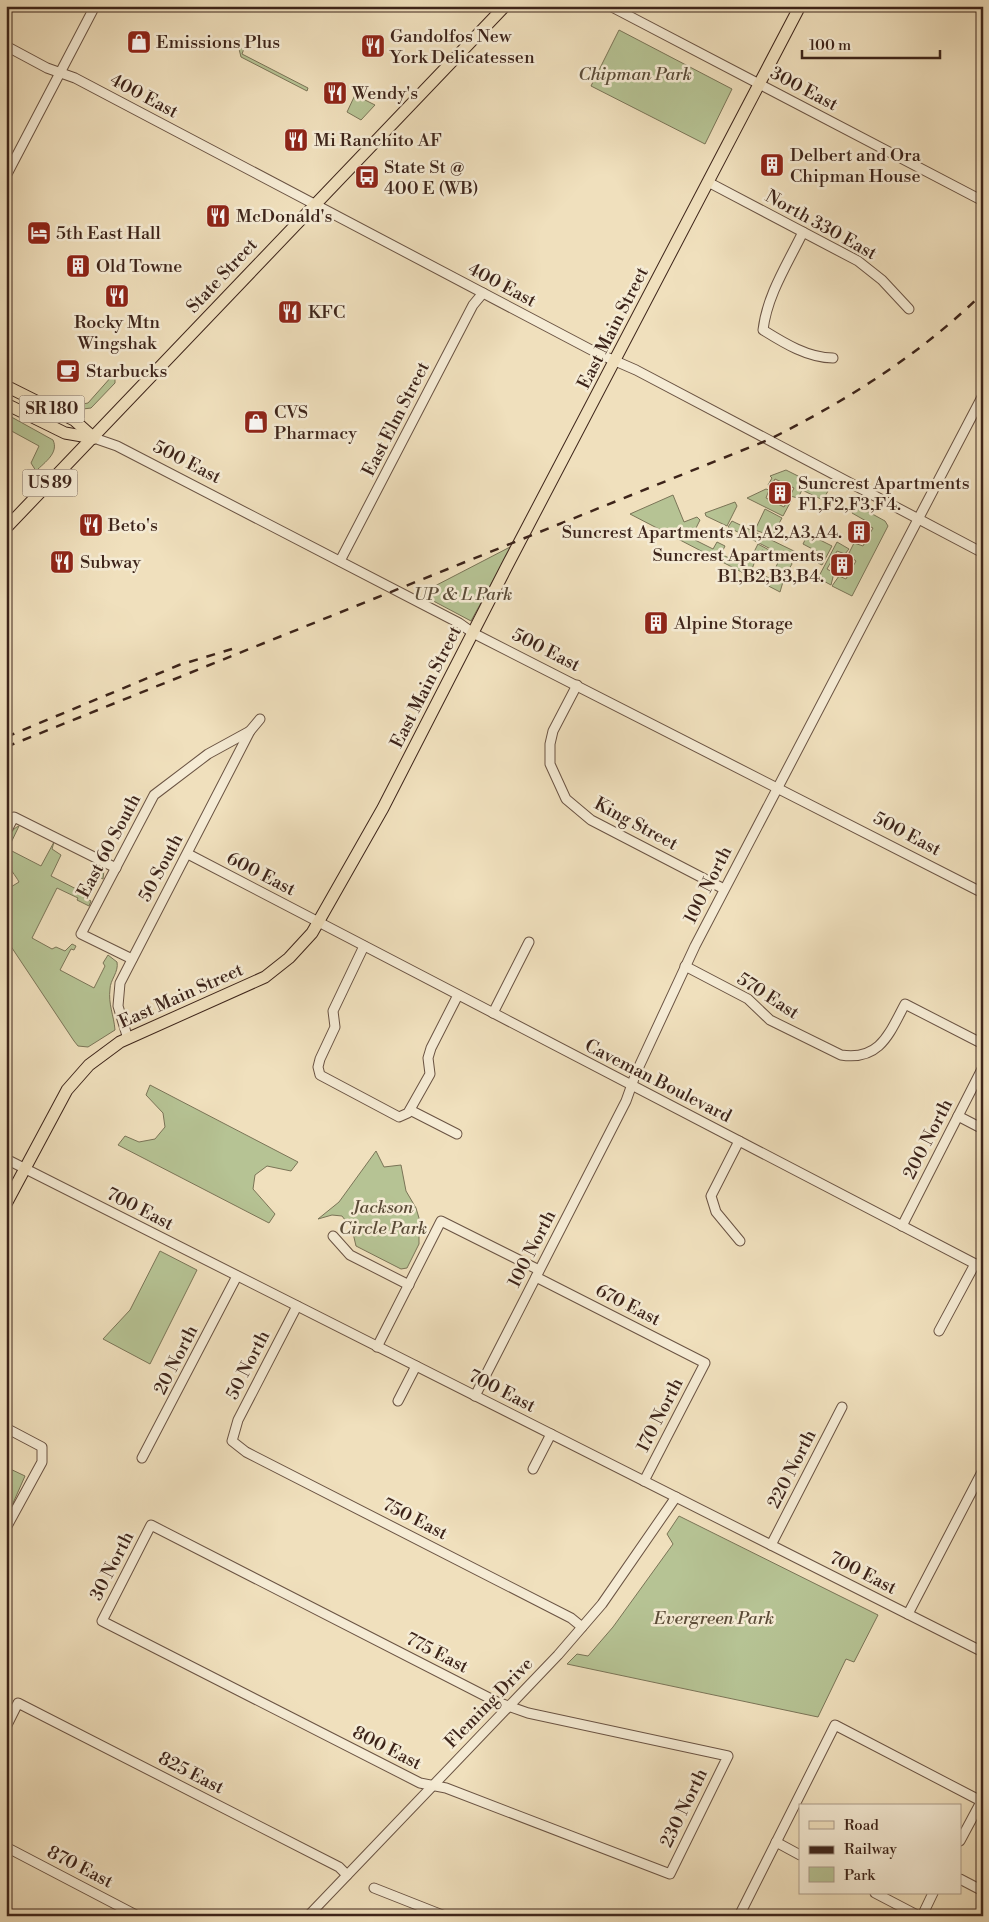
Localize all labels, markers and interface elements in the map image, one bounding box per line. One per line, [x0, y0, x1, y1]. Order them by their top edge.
place label: Gandolfos New York Delicatessen [389, 25, 535, 69]
scale bar [802, 28, 939, 60]
shop icon: Emissions Plus [126, 29, 152, 55]
place label: Emissions Plus [156, 31, 280, 54]
restaurant icon: Gandolfos New York Delicatessen [360, 33, 386, 59]
text: 100 m [809, 36, 851, 55]
street label: 300 East [766, 62, 842, 117]
park label: Chipman Park [578, 63, 692, 86]
street label: 400 East [106, 68, 183, 124]
restaurant icon: Wendy's [322, 80, 348, 106]
place label: Wendy's [351, 82, 418, 105]
restaurant icon: Mi Ranchito AF [283, 127, 309, 153]
place label: Mi Ranchito AF [314, 129, 442, 152]
place label: Delbert and Ora Chipman House [790, 144, 922, 188]
building icon: Delbert and Ora Chipman House [759, 152, 785, 178]
place label: State St @ 400 E (WB) [384, 156, 479, 200]
bus stop icon: State St @ 400 E (WB) [354, 164, 380, 190]
street label: North 330 East [761, 185, 881, 265]
restaurant icon: McDonald's [205, 203, 231, 229]
place label: McDonald's [236, 205, 333, 228]
hotel icon: 5th East Hall [26, 220, 52, 246]
place label: 5th East Hall [56, 222, 161, 245]
street label: State Street [182, 233, 263, 318]
building icon: Old Towne [65, 253, 91, 279]
place label: Old Towne [96, 255, 182, 278]
street label: 400 East [464, 257, 541, 313]
street label: East Main Street [572, 263, 654, 393]
restaurant icon: Rocky Mtn Wingshak [104, 283, 130, 309]
restaurant icon: KFC [277, 299, 303, 325]
place label: KFC [308, 301, 345, 324]
place label: Rocky Mtn Wingshak [74, 311, 160, 355]
street label: East Elm Street [357, 357, 435, 480]
cafe icon: Starbucks [55, 358, 81, 384]
place label: Starbucks [86, 360, 167, 383]
road number: SR 180 [20, 396, 84, 422]
place label: CVS Pharmacy [274, 401, 357, 445]
shop icon: CVS Pharmacy [243, 409, 269, 435]
street label: 500 East [149, 435, 225, 489]
road number: US 89 [22, 469, 78, 496]
place label: Suncrest Apartments F1,F2,F3,F4. [798, 472, 970, 516]
building icon: Suncrest Apartments F1,F2,F3,F4. [767, 480, 793, 506]
restaurant icon: Beto's [78, 512, 104, 538]
place label: Beto's [107, 514, 158, 537]
building icon: Suncrest Apartments A1,A2,A3,A4. [846, 519, 872, 545]
place label: Suncrest Apartments A1,A2,A3,A4. [562, 521, 842, 544]
place label: Suncrest Apartments B1,B2,B3,B4. [652, 544, 824, 588]
restaurant icon: Subway [49, 549, 75, 575]
place label: Subway [80, 551, 141, 574]
building icon: Suncrest Apartments B1,B2,B3,B4. [829, 552, 855, 578]
park label: UP & L Park [413, 583, 513, 606]
building icon: Alpine Storage [643, 610, 669, 636]
place label: Alpine Storage [673, 612, 793, 635]
street label: East Main Street [385, 622, 467, 752]
street label: 500 East [508, 623, 584, 677]
street label: East 60 South [72, 790, 146, 902]
street label: King Street [590, 792, 682, 856]
street label: 500 East [869, 807, 945, 862]
street label: 50 South [134, 830, 189, 906]
street label: 100 North [679, 842, 737, 927]
street label: 600 East [223, 847, 300, 901]
street label: East Main Street [115, 958, 247, 1034]
street label: 570 East [733, 967, 804, 1025]
street label: Caveman Boulevard [581, 1034, 736, 1128]
street label: 200 North [898, 1095, 958, 1183]
street label: 700 East [103, 1182, 178, 1236]
park label: Jackson Circle Park [339, 1196, 427, 1240]
street label: 100 North [503, 1206, 561, 1291]
street label: 670 East [592, 1279, 665, 1331]
street label: 20 North [149, 1321, 203, 1399]
street label: 50 North [221, 1326, 275, 1403]
street label: 700 East [465, 1364, 540, 1418]
street label: 170 North [632, 1374, 689, 1456]
street label: 220 North [762, 1426, 822, 1512]
street label: 750 East [378, 1493, 452, 1545]
street label: 30 North [85, 1527, 139, 1604]
street label: 700 East [826, 1546, 901, 1600]
park label: Evergreen Park [653, 1607, 774, 1630]
street label: 775 East [402, 1627, 473, 1679]
street label: Fleming Drive [440, 1653, 538, 1753]
street label: 800 East [349, 1721, 426, 1775]
street label: 825 East [154, 1747, 228, 1800]
street label: 230 North [655, 1765, 713, 1851]
legend [799, 1804, 962, 1894]
text: Road [844, 1816, 879, 1835]
text: Railway [844, 1840, 898, 1859]
street label: 870 East [43, 1841, 117, 1894]
text: Park [844, 1866, 876, 1885]

